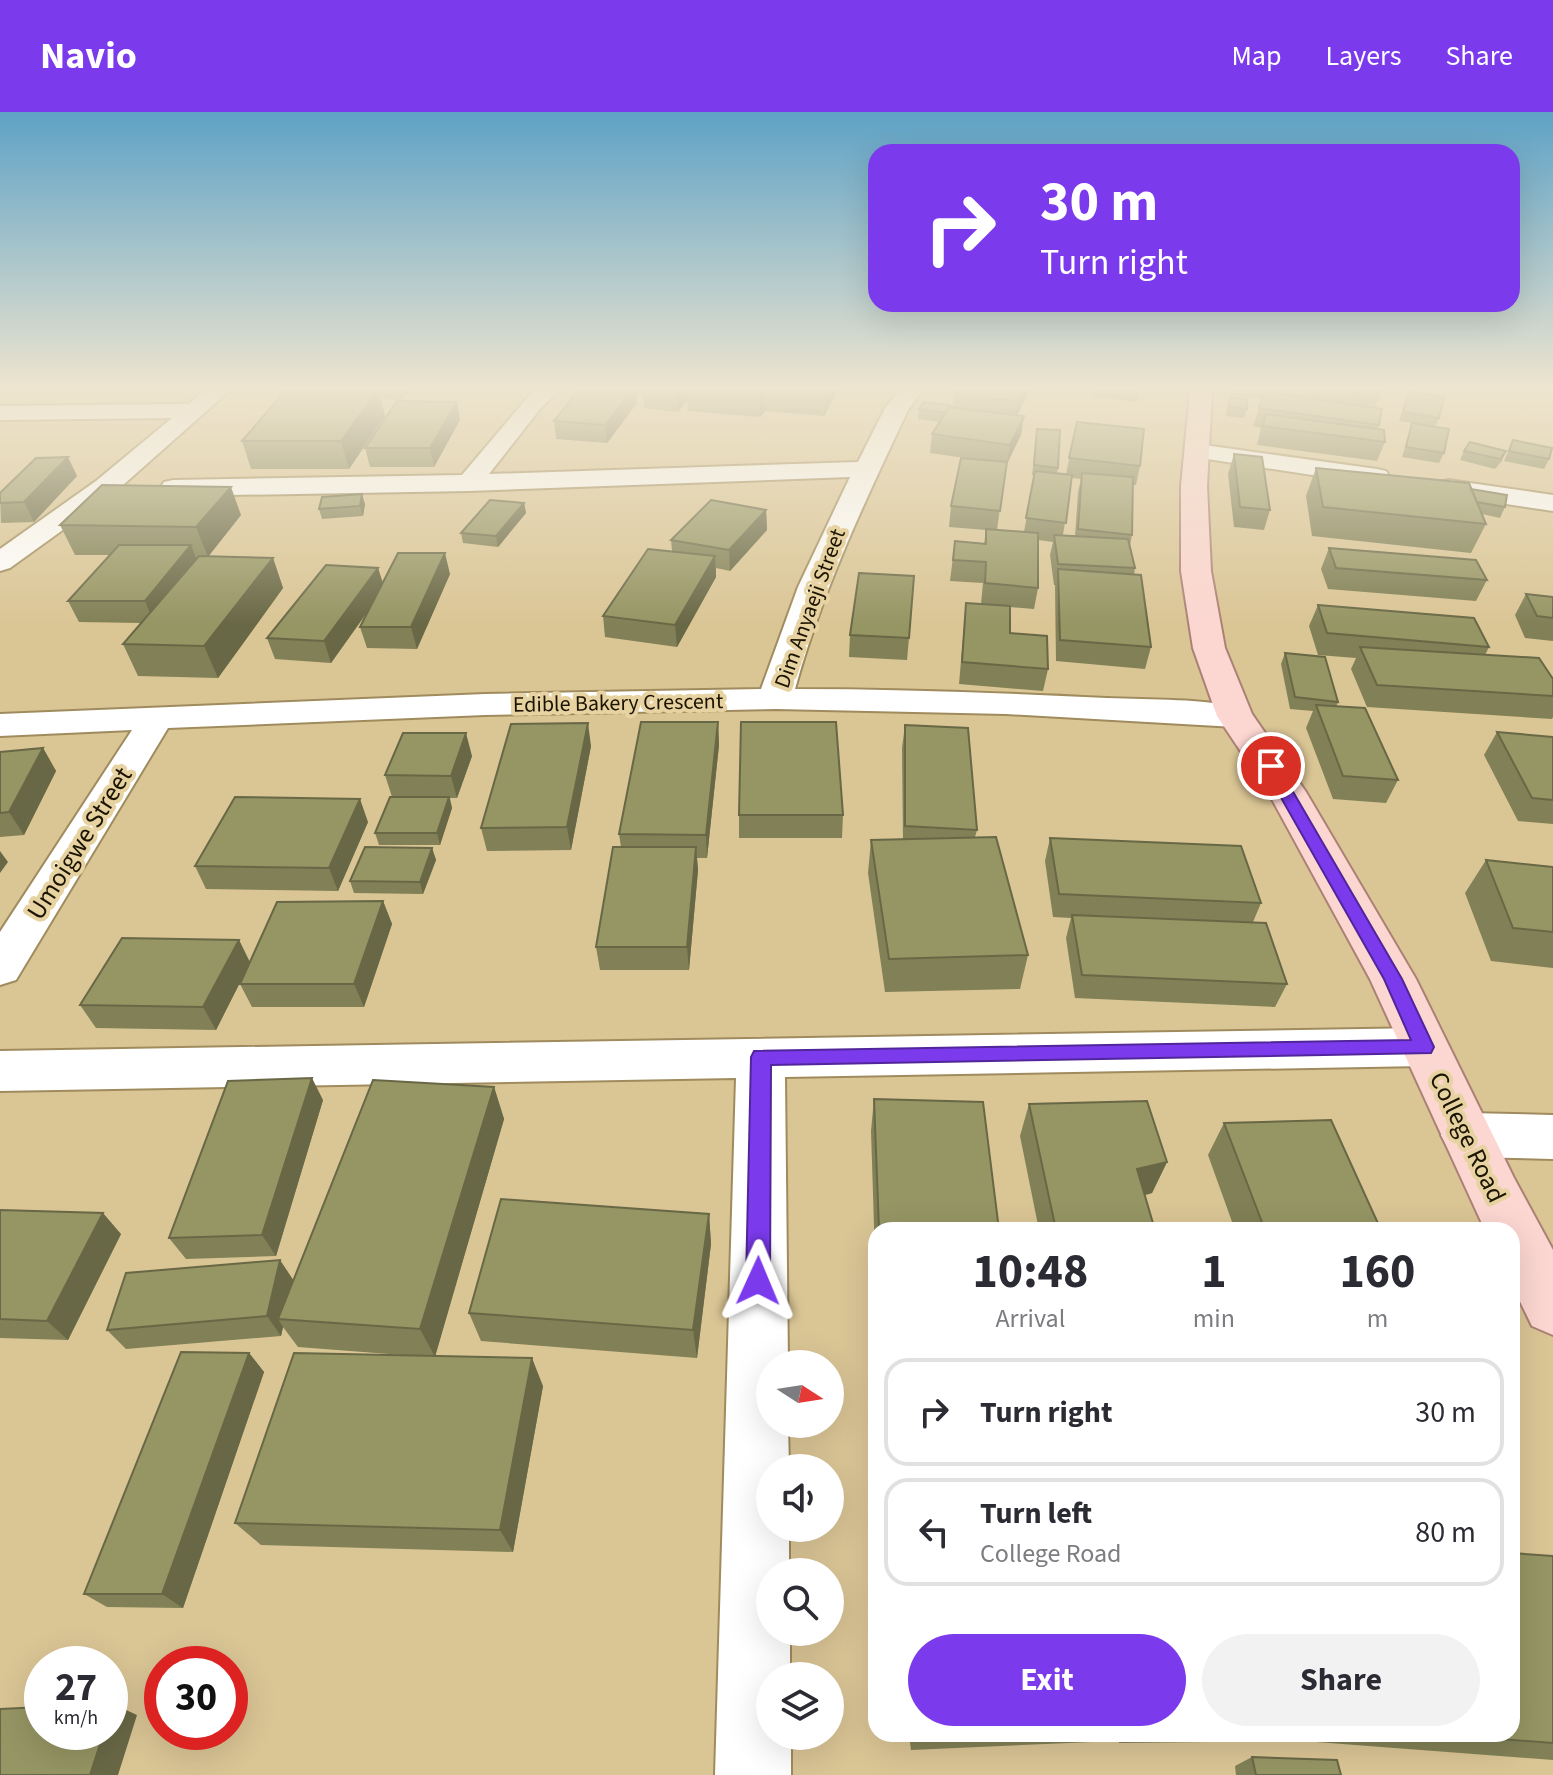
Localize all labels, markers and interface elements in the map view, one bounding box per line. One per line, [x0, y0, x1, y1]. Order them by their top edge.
text: Navio [40, 29, 137, 83]
text: Map [1231, 36, 1281, 76]
text: Layers [1325, 36, 1401, 76]
text: Share [1445, 36, 1513, 76]
text: 30 m [1040, 163, 1158, 242]
icon: right [908, 176, 1012, 280]
text: Turn right [1040, 237, 1188, 288]
street label: Dim Anyaeji Street [766, 524, 854, 693]
street label: Edible Bakery Crescent [513, 685, 724, 721]
pin [1237, 732, 1305, 800]
icon: arrive [1249, 744, 1293, 788]
street label: Umoigwe Street [18, 760, 141, 927]
street label: College Road [1420, 1066, 1515, 1209]
text: 10:48 [972, 1238, 1088, 1306]
text: 1 [1201, 1238, 1227, 1306]
text: 160 [1339, 1238, 1415, 1306]
position arrow [716, 1239, 800, 1323]
text: Arrival [995, 1300, 1065, 1337]
text: min [1193, 1300, 1235, 1337]
text: m [1367, 1300, 1388, 1337]
north arrow [756, 1350, 844, 1438]
map controls [756, 1350, 844, 1750]
icon: right [912, 1390, 956, 1434]
text: Turn right [980, 1391, 1112, 1434]
text: 30 m [1415, 1391, 1476, 1434]
button: sound [756, 1454, 844, 1542]
text: Turn left [980, 1492, 1092, 1535]
icon: left [912, 1510, 956, 1554]
text: 80 m [1415, 1511, 1476, 1554]
text: College Road [980, 1535, 1121, 1572]
button: search [756, 1558, 844, 1646]
button: Exit [908, 1634, 1186, 1726]
button: Share [1202, 1634, 1480, 1726]
speed limit sign: 30 [144, 1646, 248, 1750]
text: 27 [55, 1659, 97, 1716]
button: layers [756, 1662, 844, 1750]
text: km/h [54, 1704, 98, 1732]

